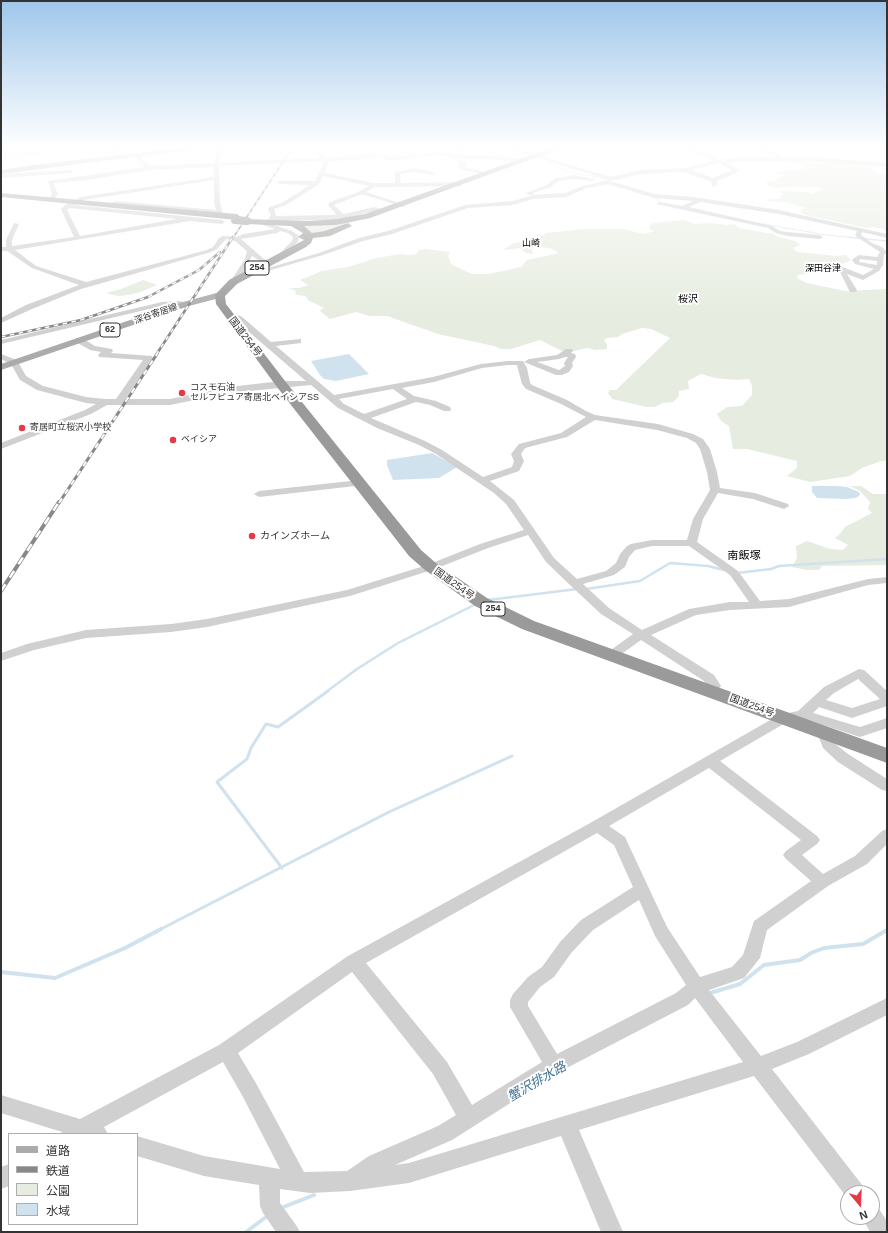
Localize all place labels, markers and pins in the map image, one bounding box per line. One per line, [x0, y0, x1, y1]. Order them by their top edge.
place label: コスモ石油 セルフピュア寄居北ベイシアSS [190, 383, 319, 404]
marker: コスモ石油 セルフピュア寄居北ベイシアSS [177, 388, 187, 398]
marker: 寄居町立桜沢小学校 [17, 423, 27, 433]
place label: 寄居町立桜沢小学校 [30, 423, 111, 433]
marker: ベイシア [168, 435, 178, 445]
place label: ベイシア [181, 435, 217, 445]
place label: カインズホーム [260, 530, 330, 542]
marker: カインズホーム [247, 531, 257, 541]

